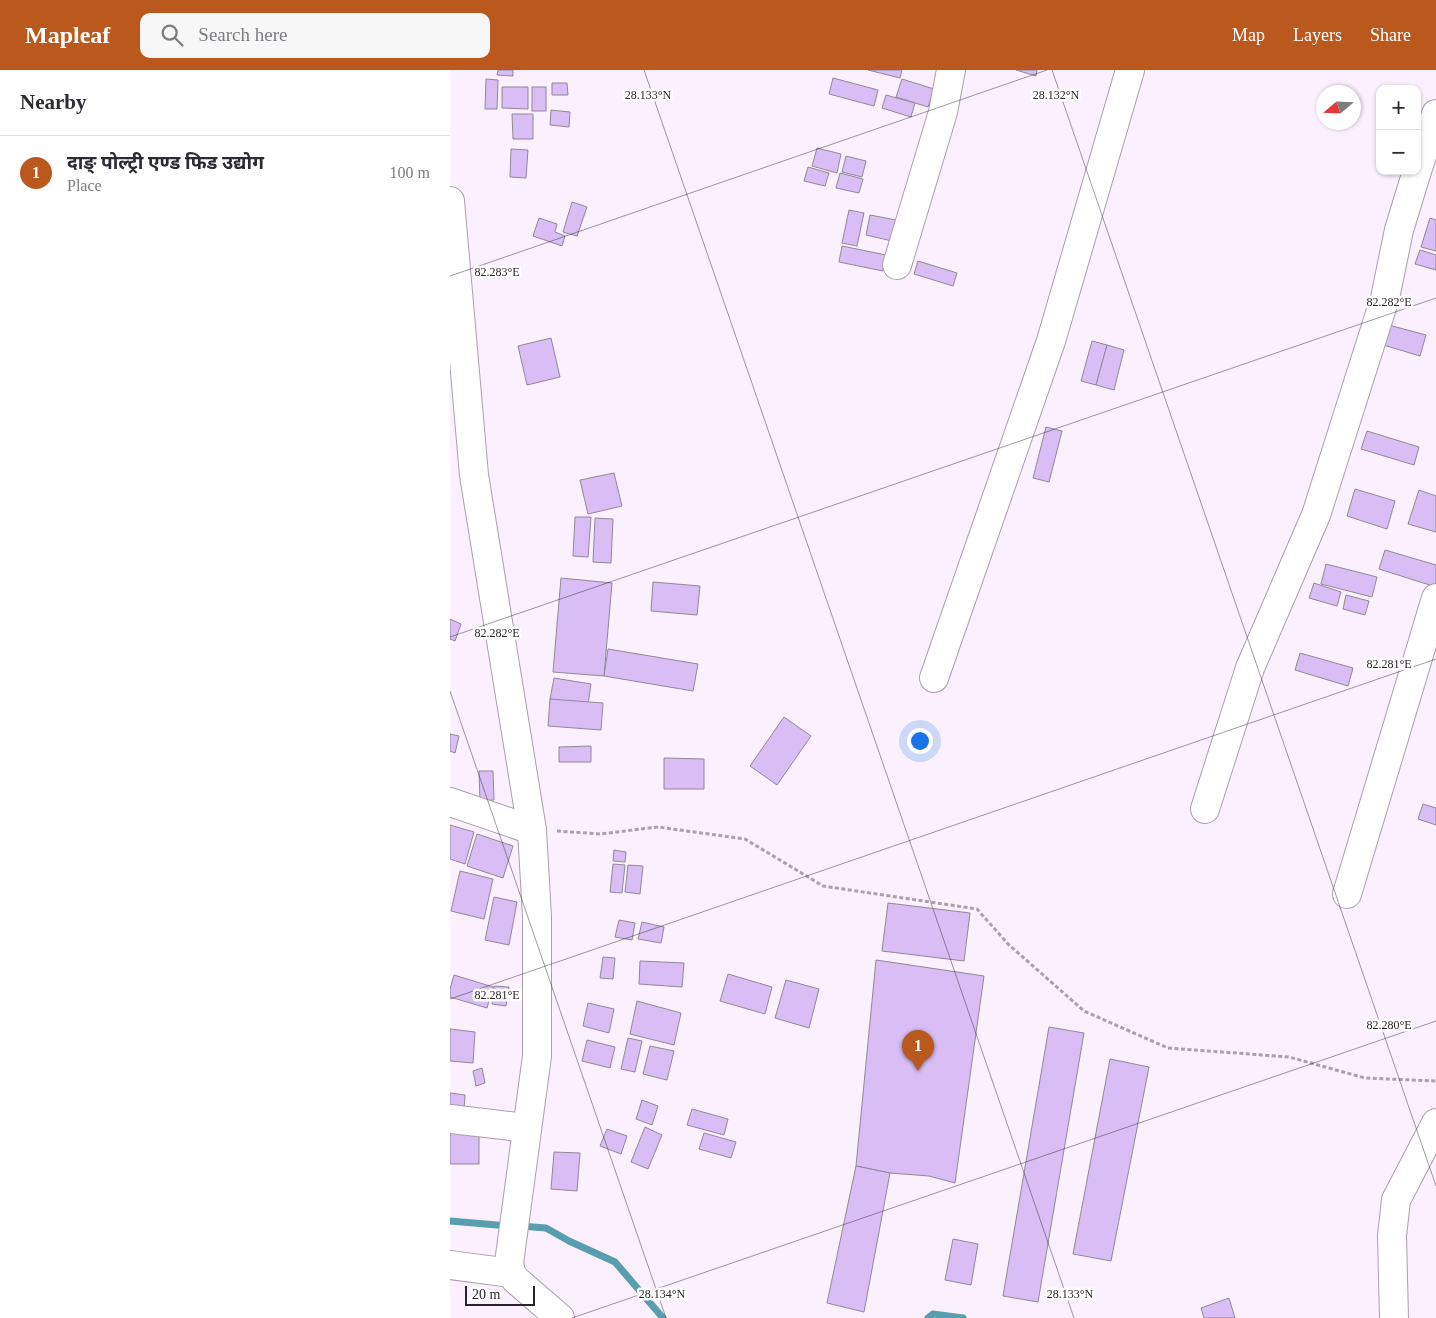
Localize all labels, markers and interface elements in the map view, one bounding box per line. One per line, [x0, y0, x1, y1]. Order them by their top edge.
search box [140, 13, 490, 58]
icon: search [158, 21, 186, 49]
text: Mapleaf [25, 22, 110, 48]
text: Search here [198, 24, 287, 45]
text: Map [1232, 25, 1265, 45]
text: Layers [1293, 25, 1342, 45]
text: Share [1370, 25, 1411, 45]
north arrow [1316, 85, 1361, 130]
map controls [1376, 85, 1421, 175]
button: + [1376, 85, 1421, 130]
text: 28.133°N [625, 88, 672, 102]
text: 28.132°N [1033, 88, 1080, 102]
text: Nearby [20, 90, 87, 114]
button: − [1376, 130, 1421, 175]
text: दाङ् पोल्ट्री एण्ड फिड उद्योग [67, 152, 264, 173]
text: 1 [32, 164, 40, 181]
text: 100 m [390, 164, 430, 181]
text: Place [67, 177, 102, 194]
text: 82.283°E [474, 265, 520, 279]
text: 82.282°E [1366, 295, 1412, 309]
text: 82.282°E [474, 626, 520, 640]
text: 82.281°E [1366, 657, 1412, 671]
your location [907, 728, 933, 754]
text: 82.281°E [474, 988, 520, 1002]
text: 82.280°E [1366, 1018, 1412, 1032]
pin: 1 [902, 1030, 934, 1071]
scale bar [465, 1283, 535, 1306]
text: 20 m [472, 1287, 500, 1302]
text: 28.134°N [639, 1287, 686, 1301]
text: 28.133°N [1047, 1287, 1094, 1301]

